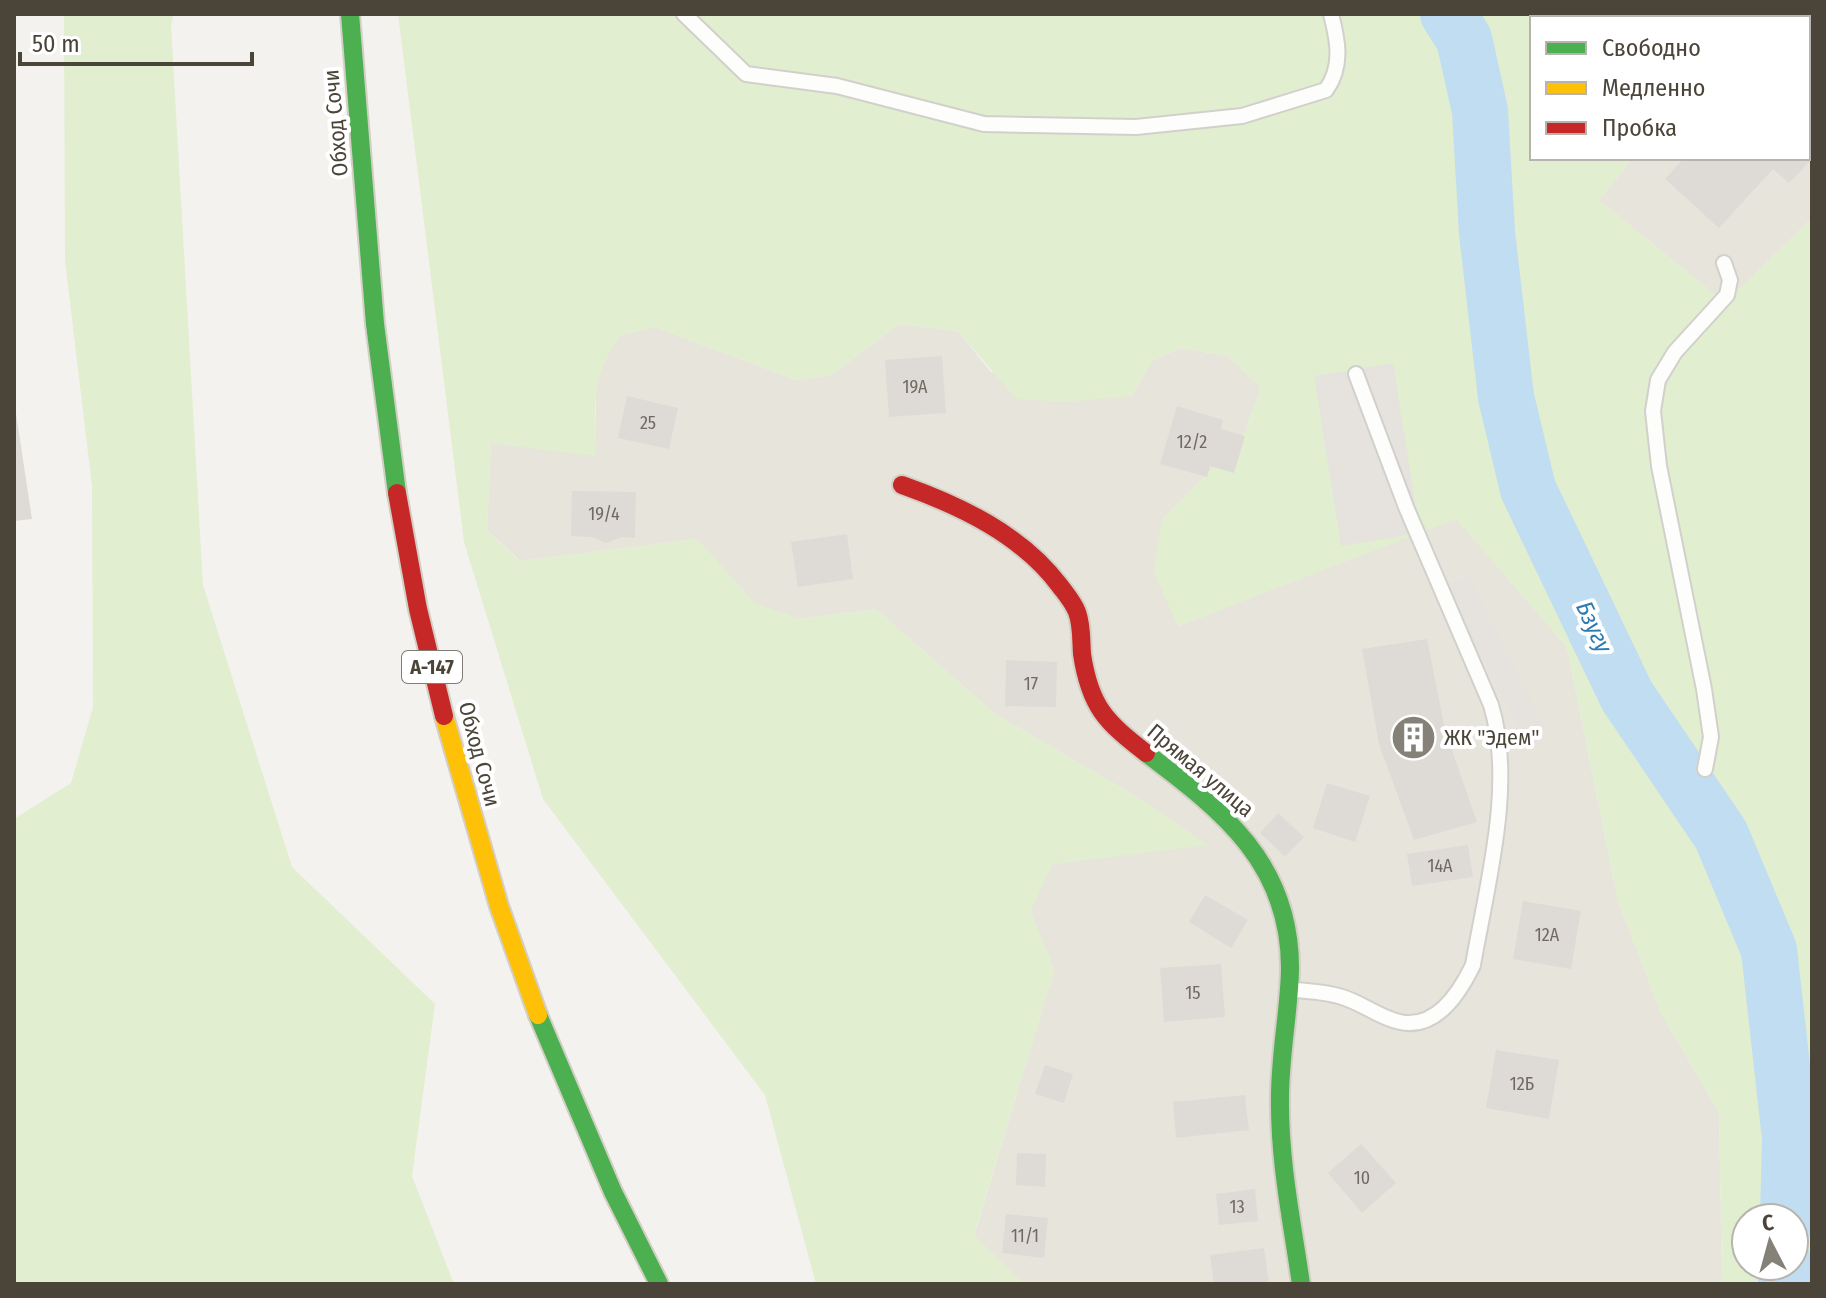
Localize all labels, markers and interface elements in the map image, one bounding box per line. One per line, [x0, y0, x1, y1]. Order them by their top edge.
scale bar [20, 16, 252, 66]
legend [1530, 16, 1810, 160]
text: 50 m [32, 30, 80, 58]
text: Свободно [1602, 34, 1701, 62]
street label: Обход Сочи [317, 68, 354, 177]
text: Медленно [1602, 74, 1705, 102]
text: Пробка [1602, 114, 1677, 142]
house number: 19А [902, 376, 928, 398]
house number: 25 [640, 412, 656, 434]
house number: 12/2 [1177, 431, 1207, 453]
house number: 19/4 [588, 503, 620, 525]
water label: Бзугу [1570, 597, 1619, 658]
road number: А-147 [402, 651, 462, 683]
house number: 17 [1024, 673, 1038, 695]
street label: Обход Сочи [453, 699, 506, 809]
building icon: ЖК "Эдем" [1389, 713, 1437, 761]
street label: Прямая улица [1142, 718, 1260, 823]
place label: ЖК "Эдем" [1444, 724, 1540, 751]
house number: 14А [1427, 855, 1453, 877]
house number: 12А [1535, 924, 1560, 946]
house number: 15 [1185, 982, 1201, 1004]
house number: 12Б [1510, 1073, 1534, 1095]
house number: 10 [1354, 1167, 1370, 1189]
house number: 13 [1229, 1196, 1245, 1218]
north arrow [1730, 1202, 1810, 1282]
text: С [1761, 1209, 1776, 1237]
house number: 11/1 [1011, 1225, 1039, 1247]

